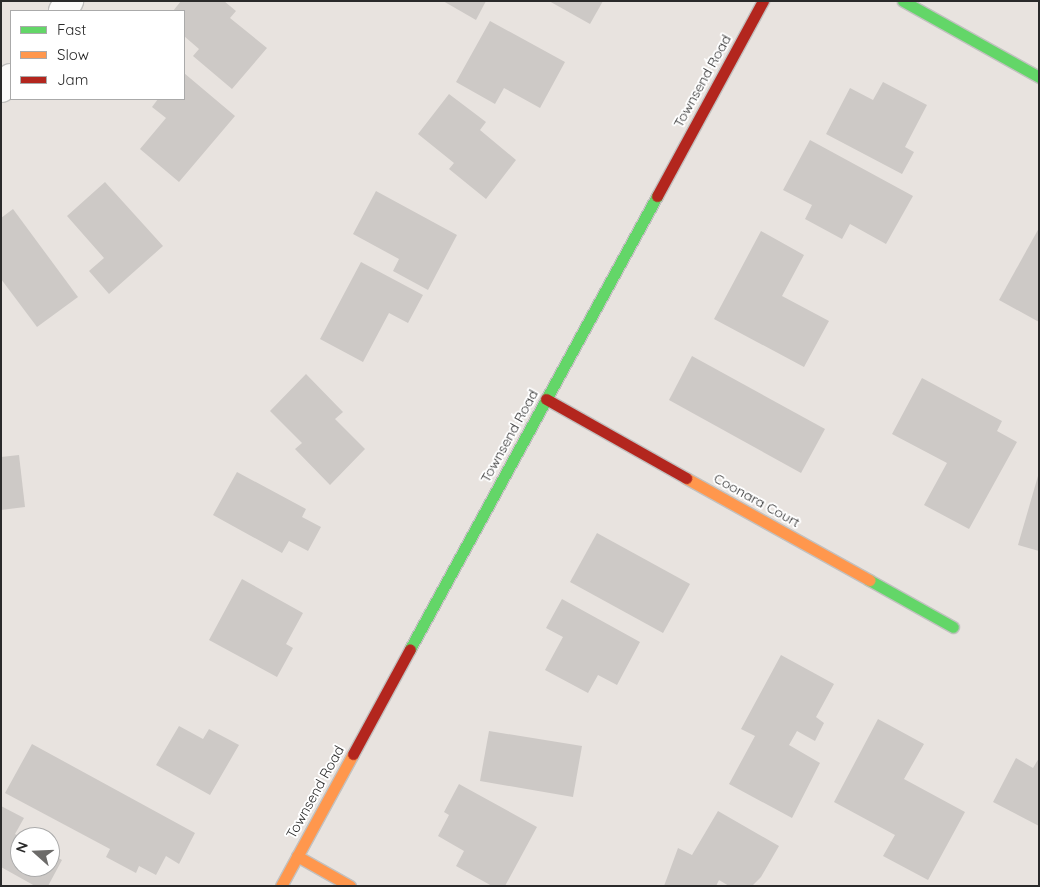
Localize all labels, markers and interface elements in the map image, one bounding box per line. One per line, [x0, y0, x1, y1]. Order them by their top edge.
legend [10, 10, 185, 100]
text: Fast [57, 20, 86, 39]
street label: Townsend Road [670, 32, 734, 130]
text: Slow [57, 45, 89, 64]
text: Jam [57, 70, 88, 89]
street label: Townsend Road [477, 387, 541, 485]
street label: Coonara Court [711, 469, 803, 531]
street label: Townsend Road [283, 743, 347, 841]
north arrow [10, 827, 60, 877]
text: N [12, 839, 32, 855]

